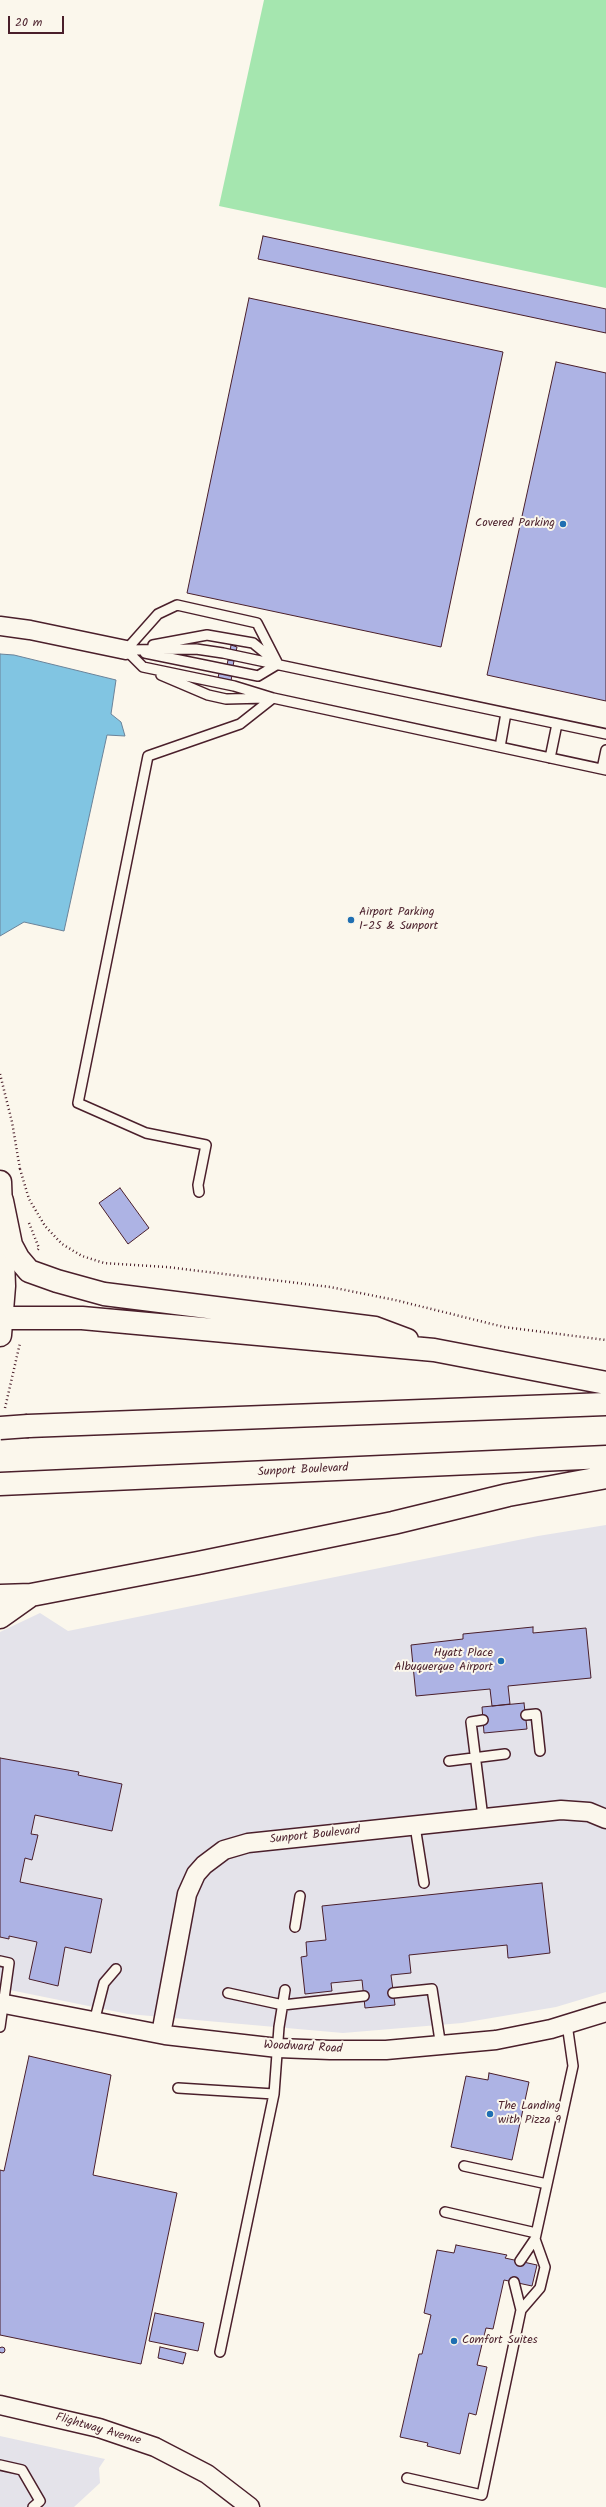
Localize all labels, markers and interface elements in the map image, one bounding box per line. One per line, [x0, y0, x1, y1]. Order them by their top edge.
scale bar [10, 8, 66, 34]
text: 20 m [15, 13, 42, 32]
place label: Covered Parking [475, 517, 555, 531]
marker: Covered Parking [558, 519, 568, 529]
place label: Airport Parking I-25 & Sunport [359, 906, 438, 934]
marker: Airport Parking I-25 & Sunport [346, 915, 356, 925]
street label: Sunport Boulevard [257, 1461, 349, 1481]
place label: Hyatt Place Albuquerque Airport [394, 1647, 493, 1675]
marker: Hyatt Place Albuquerque Airport [496, 1656, 506, 1666]
street label: Sunport Boulevard [269, 1824, 361, 1848]
street label: Woodward Road [263, 2039, 343, 2057]
place label: The Landing with Pizza 9 [498, 2100, 561, 2128]
marker: The Landing with Pizza 9 [485, 2109, 495, 2119]
place label: Comfort Suites [462, 2334, 538, 2348]
marker: Comfort Suites [449, 2336, 459, 2346]
street label: Flightway Avenue [54, 2411, 142, 2449]

